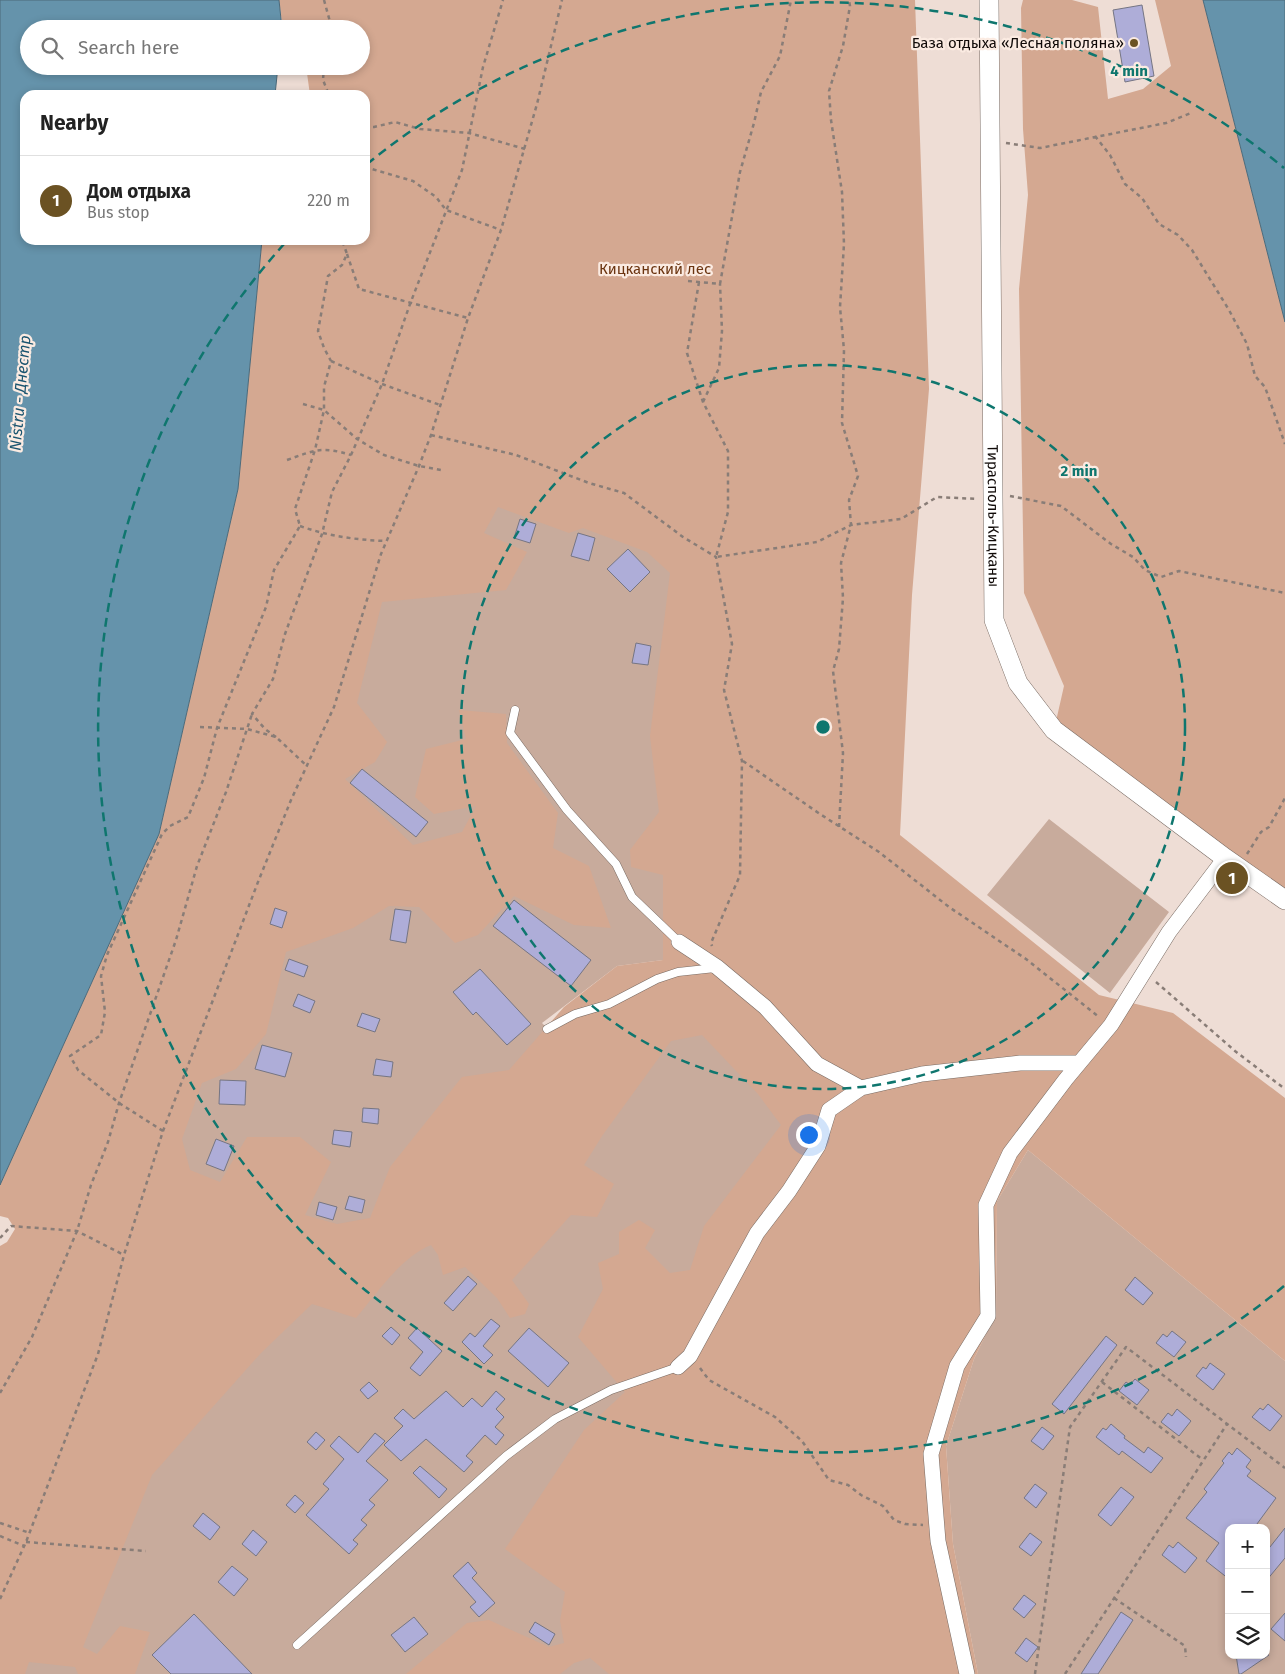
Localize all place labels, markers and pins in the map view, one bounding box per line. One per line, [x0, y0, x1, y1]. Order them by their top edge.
place label: База отдыха «Лесная поляна» [912, 34, 1124, 52]
marker: База отдыха «Лесная поляна» [1128, 37, 1140, 49]
centre of rings [814, 718, 832, 736]
pin: 1 [1216, 859, 1248, 897]

